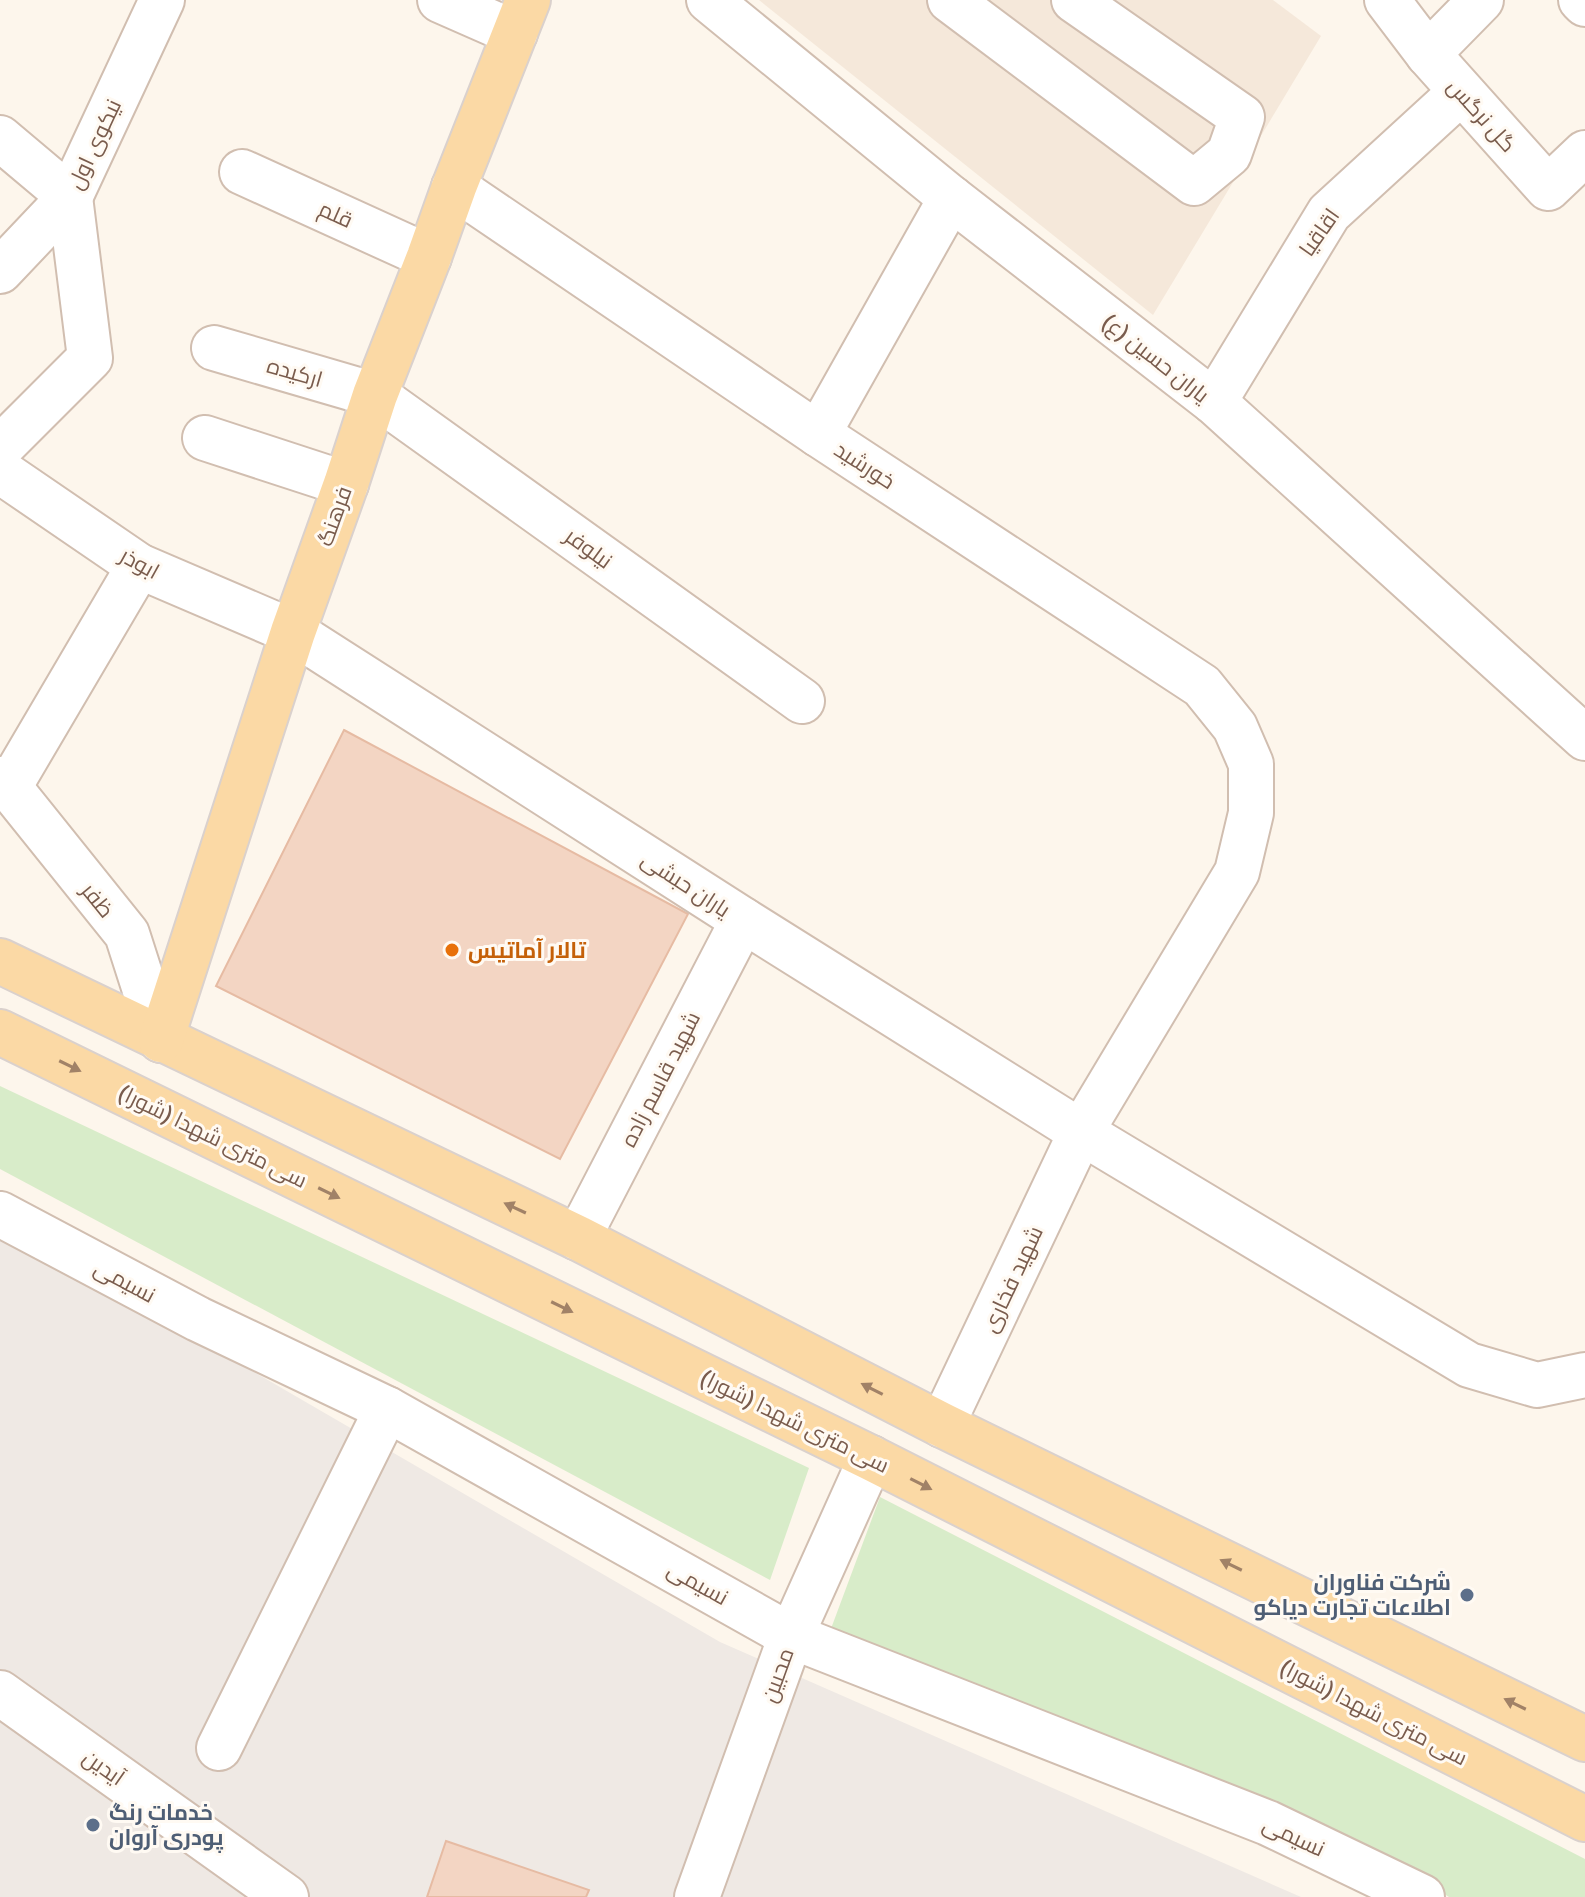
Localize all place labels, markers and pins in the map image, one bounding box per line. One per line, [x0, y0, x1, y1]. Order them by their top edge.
place label: تالار آماتیس [468, 937, 587, 964]
marker: تالار آماتیس [443, 941, 461, 959]
place label: شرکت فناوران اطلاعات تجارت دیاکو [1253, 1569, 1451, 1621]
marker: شرکت فناوران اطلاعات تجارت دیاکو [1458, 1586, 1476, 1604]
place label: خدمات رنگ پودری آروان [109, 1799, 224, 1853]
marker: خدمات رنگ پودری آروان [84, 1816, 102, 1834]

